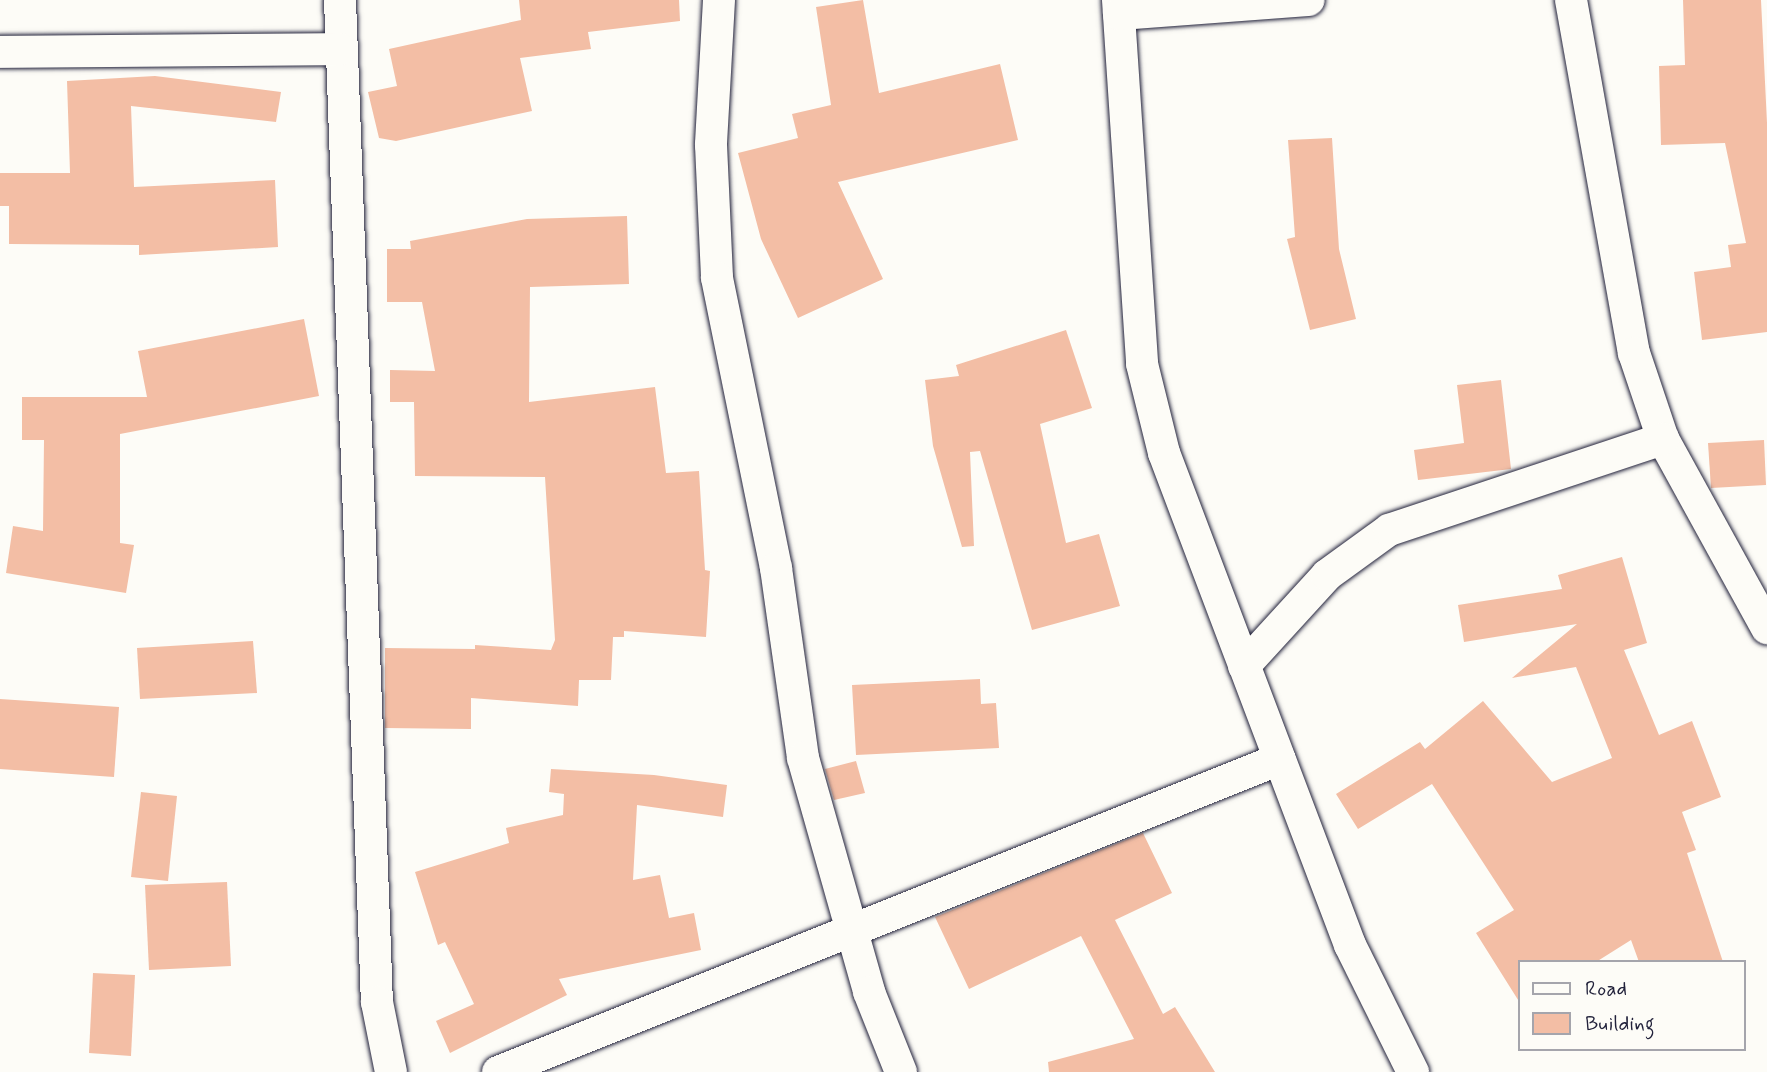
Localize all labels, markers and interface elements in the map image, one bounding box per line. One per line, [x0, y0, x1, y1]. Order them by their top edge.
legend [1518, 960, 1746, 1051]
text: Road [1585, 975, 1627, 1003]
text: Building [1585, 1010, 1655, 1038]

